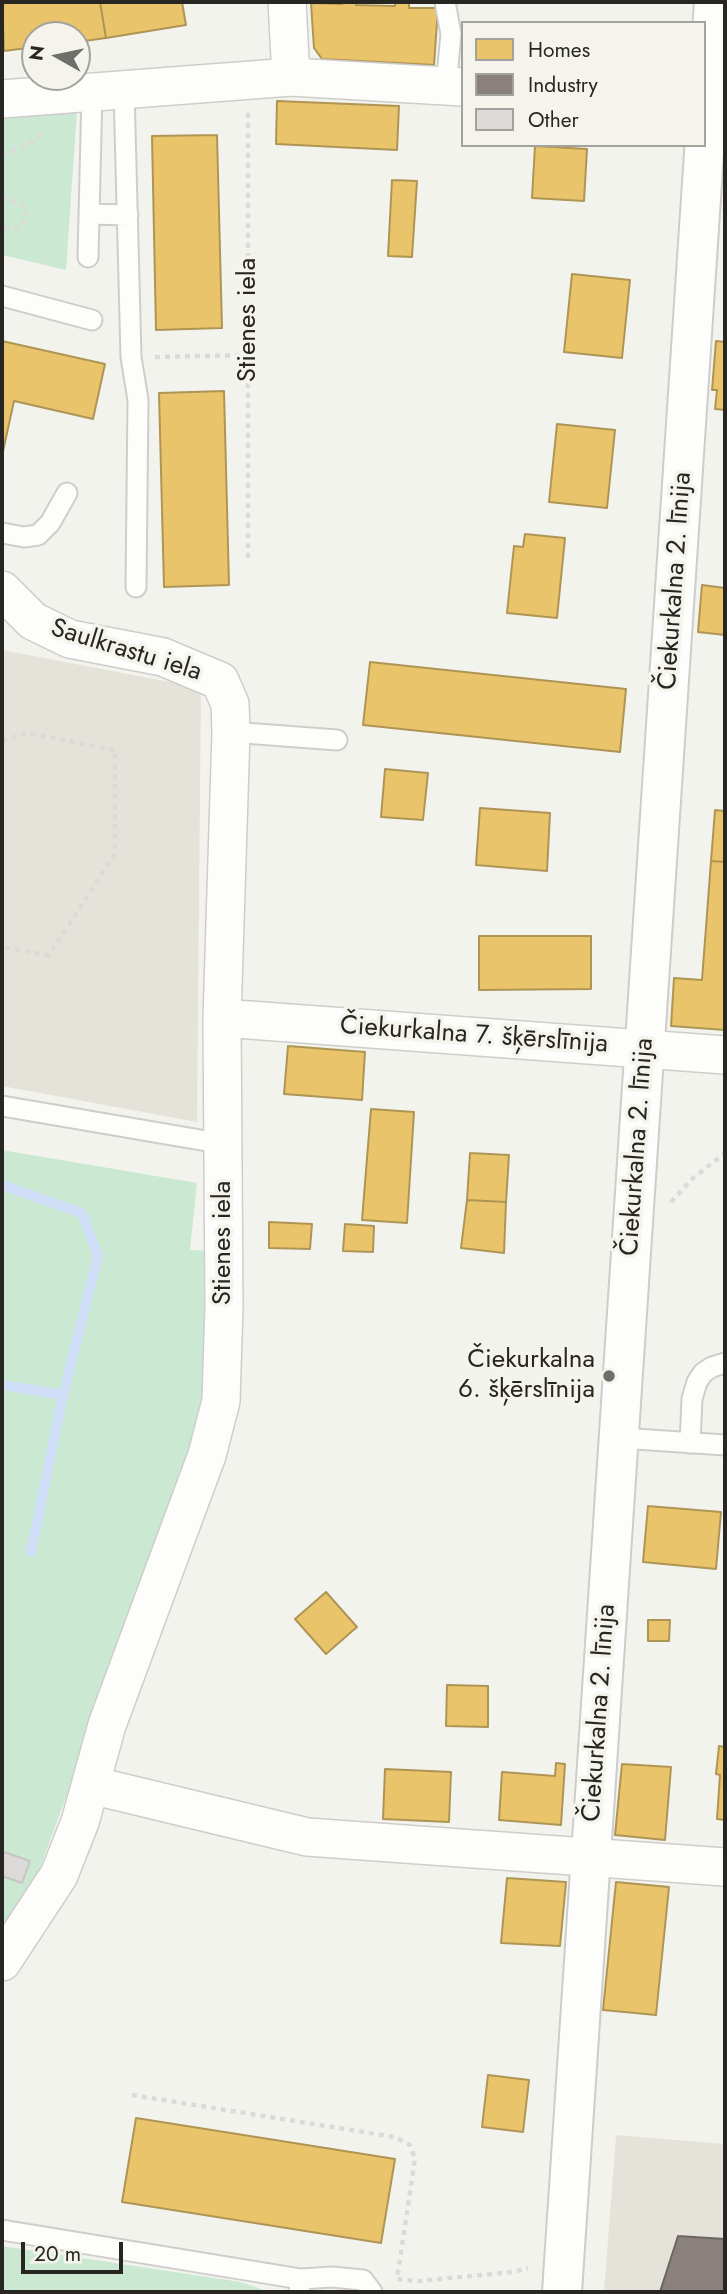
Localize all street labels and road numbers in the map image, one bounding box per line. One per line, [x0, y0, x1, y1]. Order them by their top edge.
street label: Stienes iela [233, 258, 265, 382]
street label: Čiekurkalna 2. līnija [653, 471, 699, 691]
street label: Saulkrastu iela [47, 613, 205, 689]
street label: Čiekurkalna 7. šķērslīnija [339, 1011, 609, 1061]
street label: Čiekurkalna 2. līnija [615, 1037, 661, 1257]
street label: Stienes iela [208, 1181, 240, 1305]
street label: Čiekurkalna 2. līnija [577, 1603, 623, 1823]

